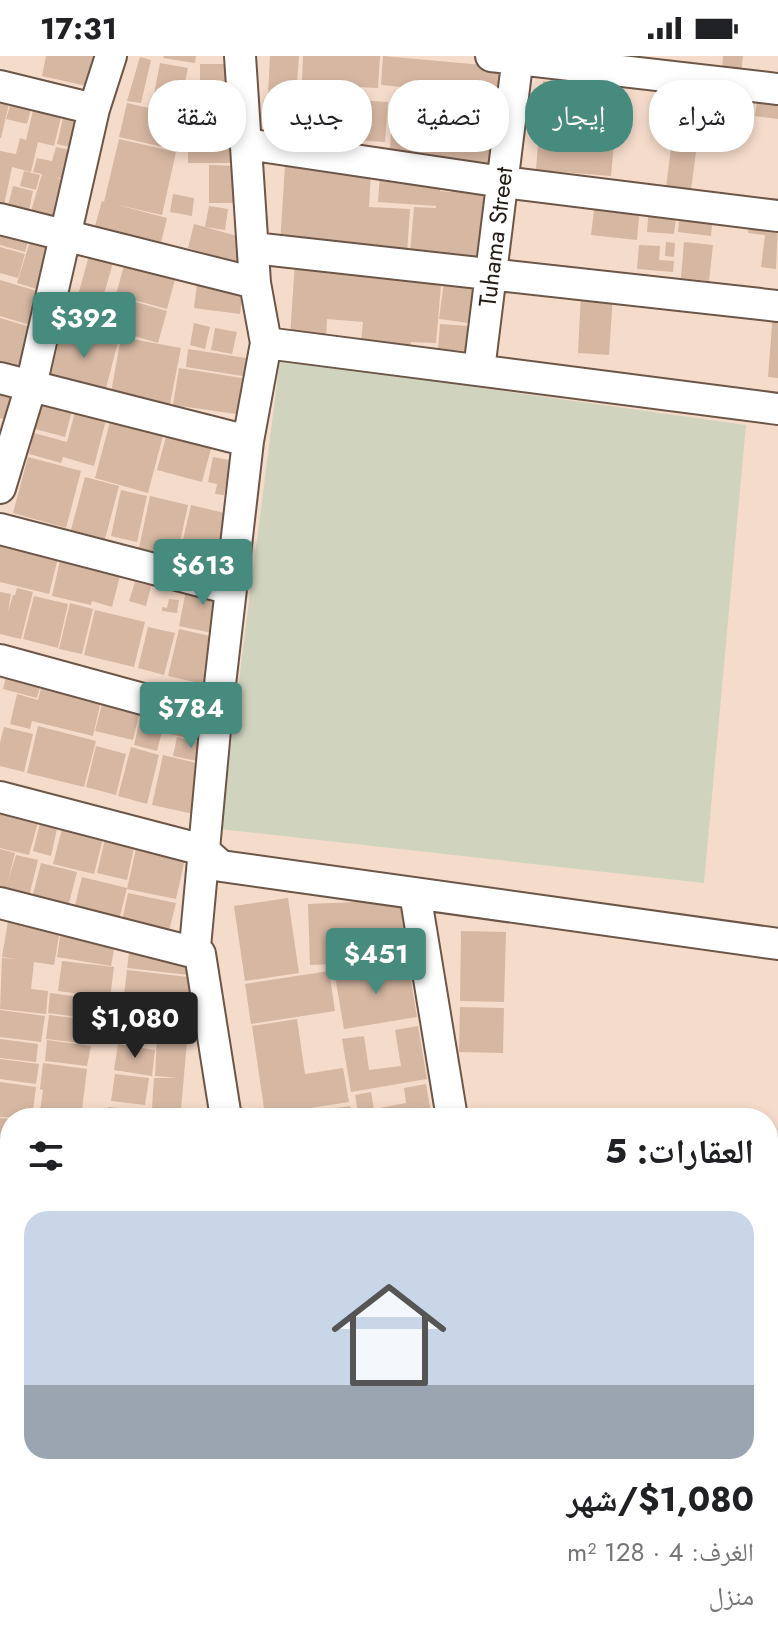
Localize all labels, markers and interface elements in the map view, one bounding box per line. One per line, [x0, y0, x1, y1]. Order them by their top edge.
text: 17:31 [40, 7, 117, 50]
chip: شقة [148, 80, 246, 152]
chip: جديد [262, 80, 372, 152]
chip: تصفية [388, 80, 509, 152]
chip: إيجار [525, 80, 633, 152]
chip: شراء [649, 80, 754, 152]
street label: Tuhama Street [470, 165, 521, 309]
pin: $392 [37, 292, 131, 360]
text: $392 [51, 299, 117, 337]
pin: $613 [156, 539, 250, 607]
text: $613 [172, 546, 234, 584]
pin: $784 [144, 682, 238, 750]
text: $784 [158, 689, 224, 727]
pin: $451 [329, 928, 423, 996]
text: $451 [344, 935, 408, 973]
pin: $1,080 [70, 992, 200, 1060]
text: $1,080 [91, 999, 179, 1037]
text: العقارات: 5 [605, 1127, 754, 1176]
icon: filters [24, 1134, 68, 1178]
icon: home [317, 1263, 461, 1407]
text: $1,080/شهر [567, 1475, 754, 1524]
text: الغرف: 4 · 128 m² [567, 1533, 754, 1571]
text: منزل [709, 1577, 754, 1615]

